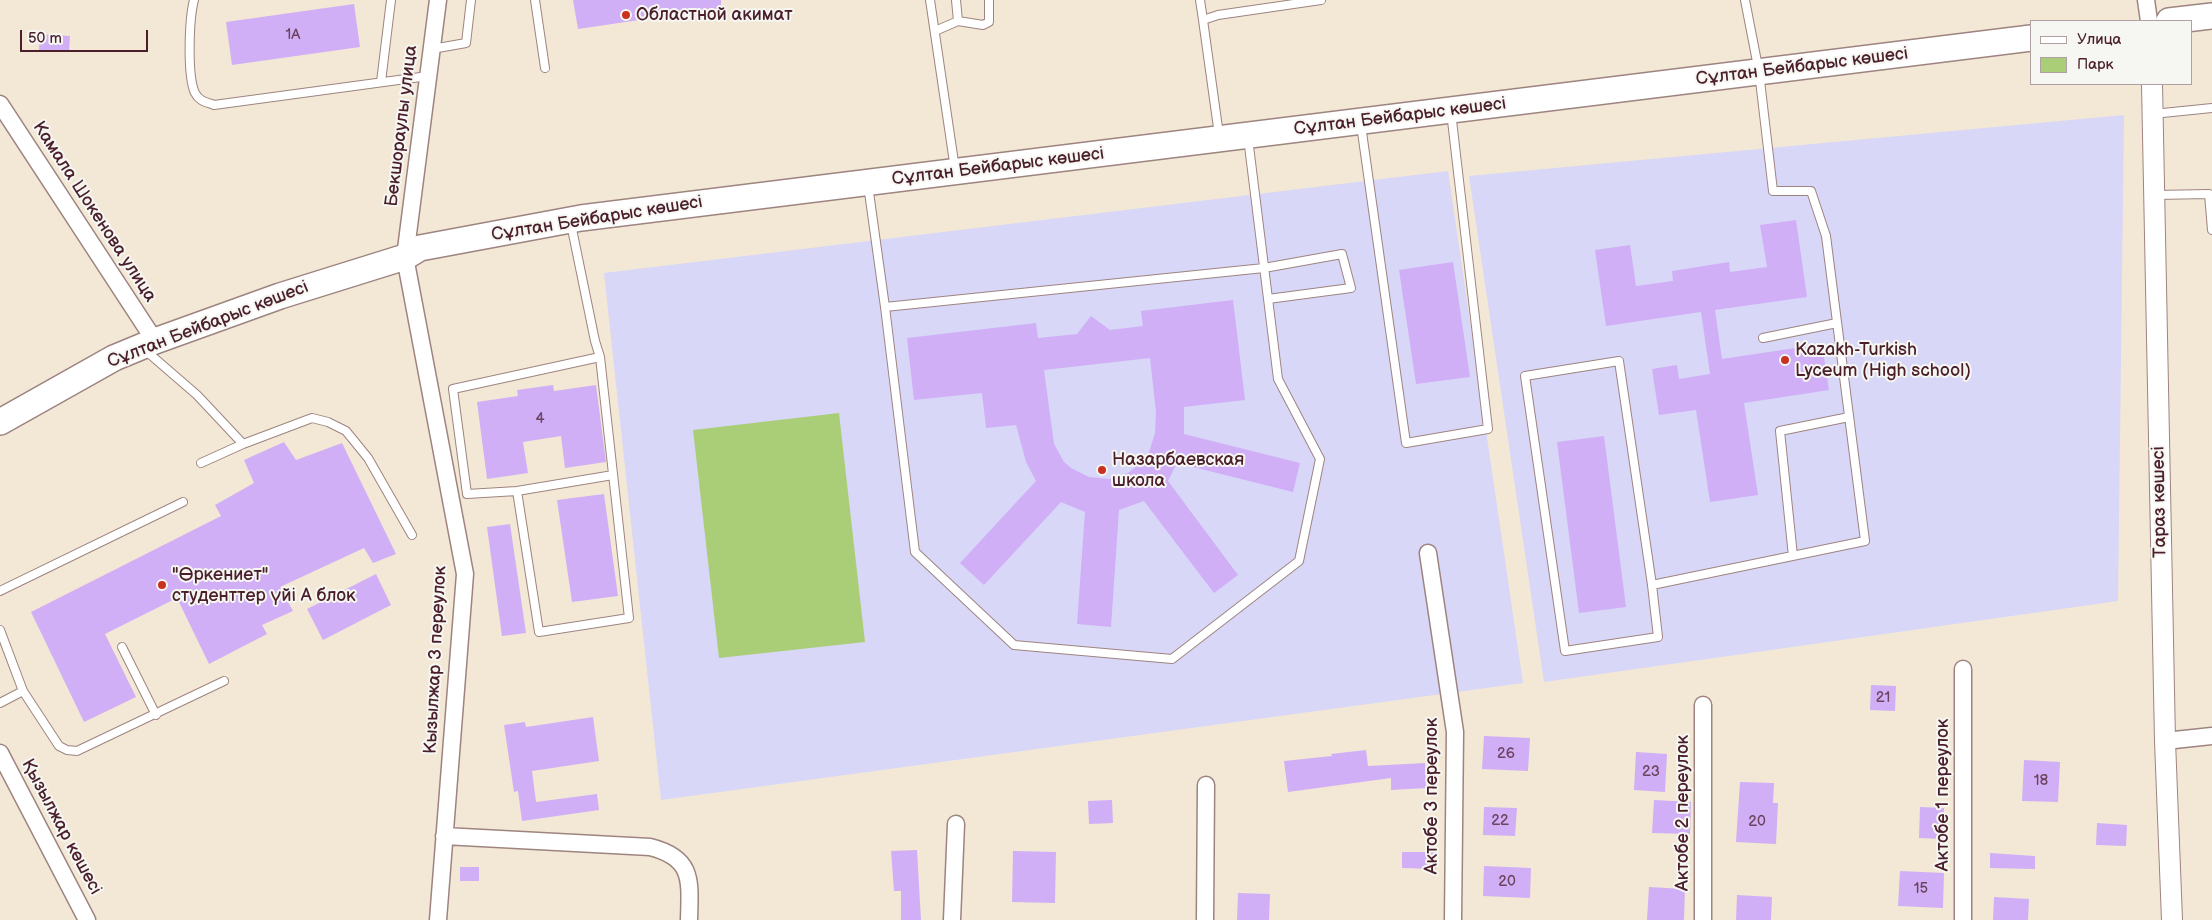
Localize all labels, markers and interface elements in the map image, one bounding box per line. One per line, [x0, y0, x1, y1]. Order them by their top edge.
place label: Областной акимат [636, 4, 793, 26]
marker: Областной акимат [620, 9, 632, 21]
scale bar [22, 20, 150, 52]
legend [2030, 20, 2192, 85]
house number: 1А [286, 26, 300, 44]
text: 50 m [28, 29, 62, 48]
text: Улица [2077, 30, 2121, 49]
street label: Сұлтан Бейбарыс көшесі [1695, 43, 1909, 91]
street label: Бекшораулы улица [381, 44, 423, 208]
text: Парк [2077, 55, 2114, 74]
street label: Сұлтан Бейбарыс көшесі [1293, 93, 1507, 141]
street label: Камала Шокенова улица [27, 118, 161, 306]
street label: Сұлтан Бейбарыс көшесі [891, 143, 1105, 191]
street label: Сұлтан Бейбарыс көшесі [490, 192, 704, 246]
street label: Сұлтан Бейбарыс көшесі [104, 277, 312, 373]
place label: Kazakh-Turkish Lyceum (High school) [1795, 339, 1971, 382]
marker: Kazakh-Turkish Lyceum (High school) [1779, 354, 1791, 366]
house number: 4 [535, 410, 545, 428]
street label: Тараз көшесі [2148, 446, 2172, 558]
place label: Назарбаевская школа [1112, 449, 1244, 492]
marker: Назарбаевская школа [1096, 464, 1108, 476]
place label: "Өркениет" студенттер үйі А блок [172, 564, 356, 606]
street label: Кызылжар 3 переулок [420, 565, 452, 755]
marker: "Өркениет" студенттер үйі А блок [156, 579, 168, 591]
house number: 21 [1876, 689, 1890, 707]
street label: Актобе 3 переулок [1421, 718, 1443, 874]
street label: Актобе 1 переулок [1932, 719, 1954, 871]
street label: Актобе 2 переулок [1672, 735, 1694, 891]
house number: 26 [1497, 745, 1515, 763]
street label: Қызылжар көшесі [16, 755, 106, 899]
house number: 23 [1642, 763, 1660, 781]
house number: 18 [2034, 772, 2048, 790]
house number: 22 [1491, 812, 1509, 830]
house number: 20 [1748, 813, 1766, 831]
house number: 20 [1498, 873, 1516, 891]
house number: 15 [1914, 880, 1928, 898]

